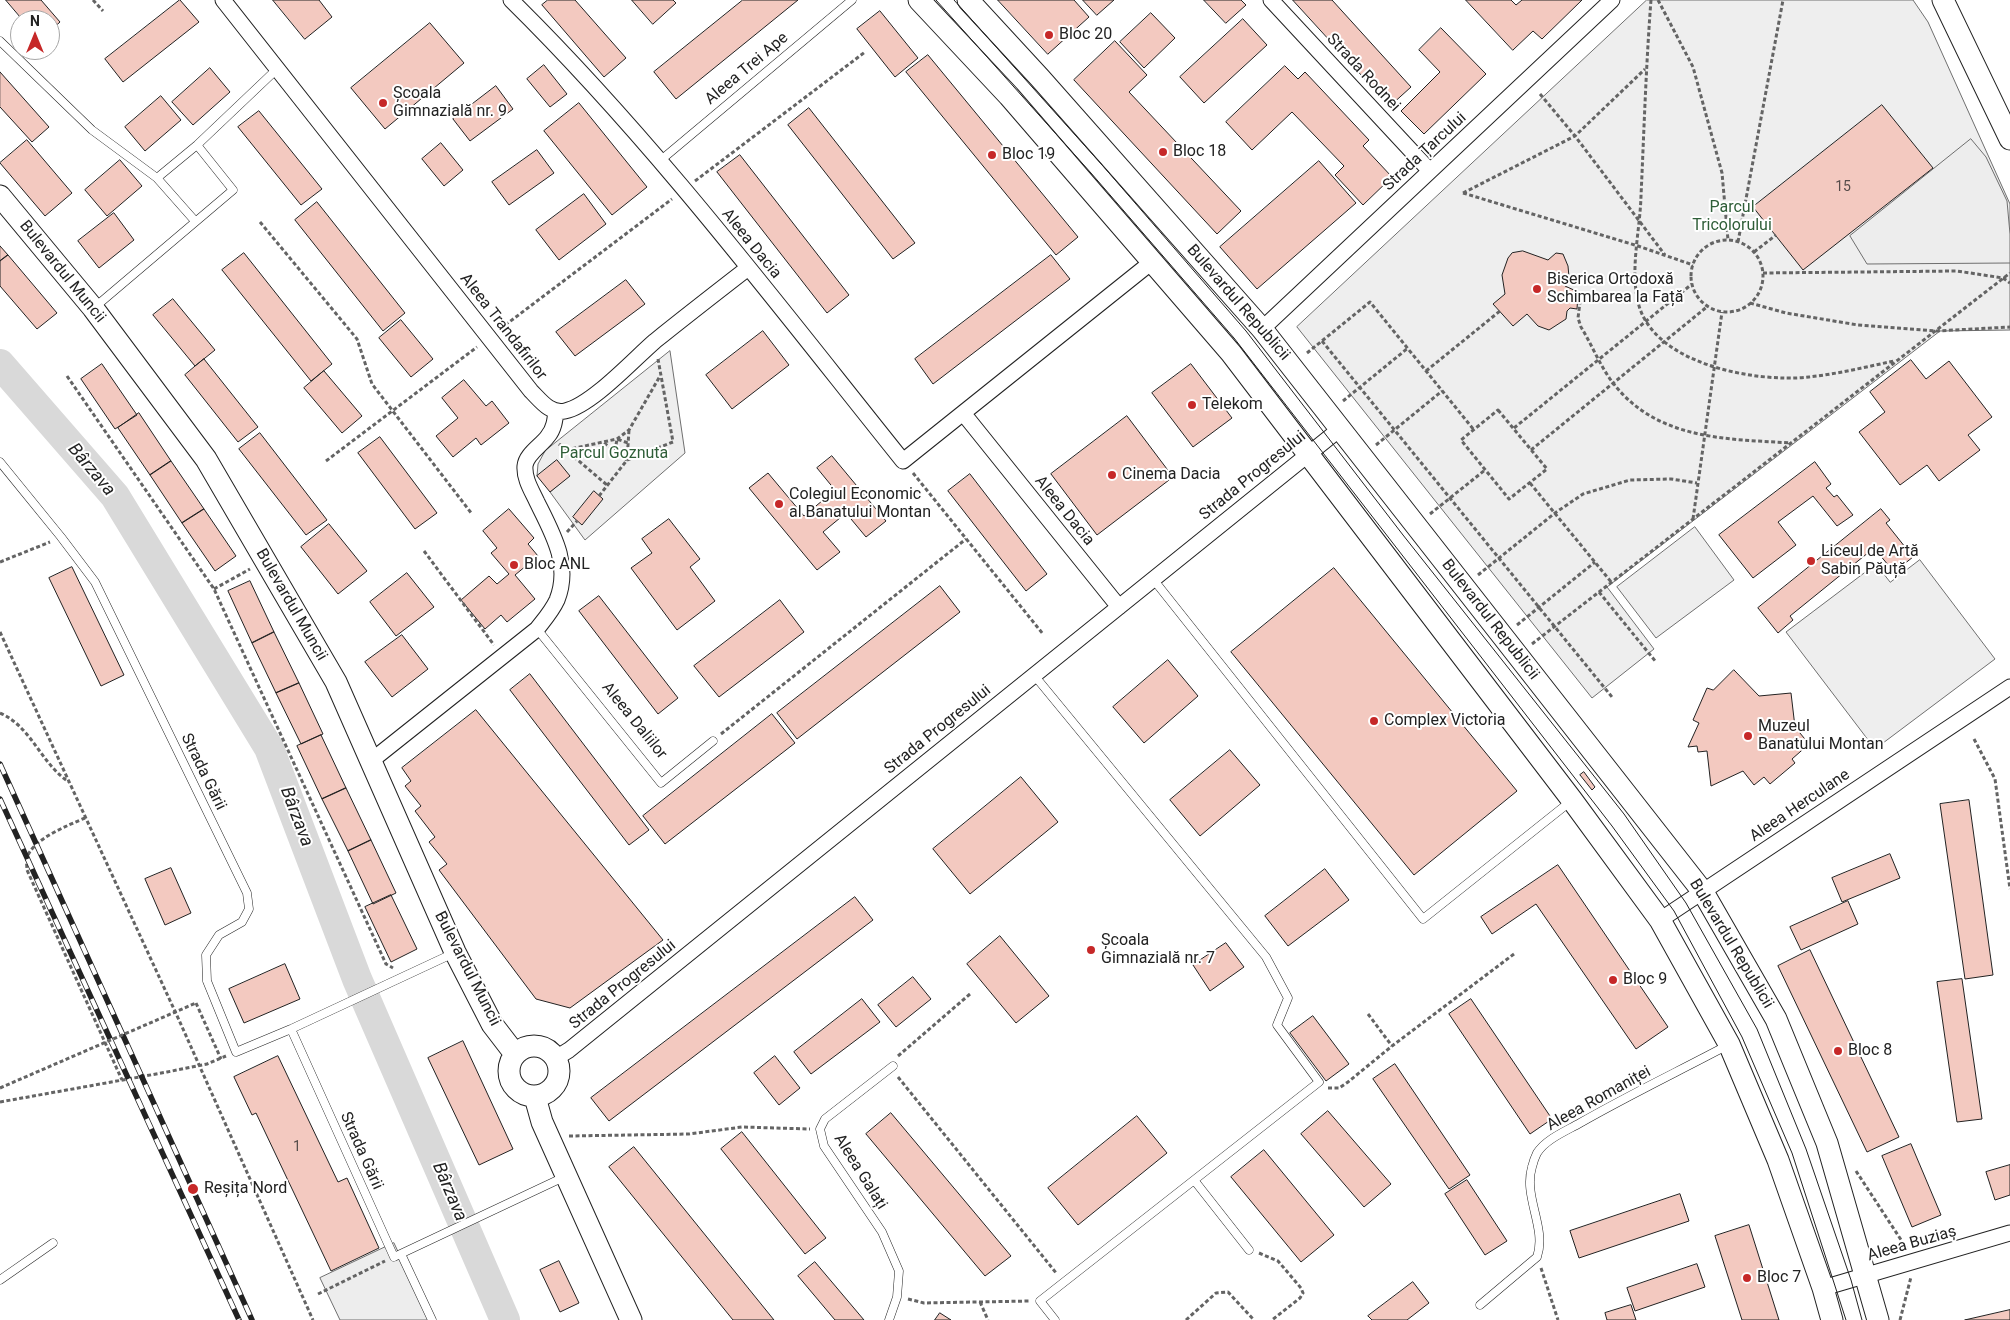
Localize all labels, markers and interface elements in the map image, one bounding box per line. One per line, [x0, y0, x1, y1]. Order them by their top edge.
north arrow [10, 10, 60, 60]
text: N [30, 13, 40, 29]
place label: Bloc 20 [1059, 25, 1112, 45]
street label: Aleea Trei Ape [702, 29, 792, 109]
marker: Bloc 20 [1043, 29, 1055, 41]
street label: Strada Rodnei [1322, 30, 1404, 116]
place label: Școala Gimnazială nr. 9 [393, 84, 507, 122]
marker: Școala Gimnazială nr. 9 [377, 97, 389, 109]
street label: Strada Țarcului [1379, 109, 1471, 195]
place label: Bloc 18 [1173, 142, 1226, 162]
place label: Bloc 19 [1002, 145, 1055, 165]
marker: Bloc 18 [1157, 146, 1169, 158]
marker: Bloc 19 [986, 149, 998, 161]
house number: 15 [1835, 179, 1851, 195]
park label: Parcul Tricolorului [1692, 198, 1772, 236]
street label: Aleea Dacia [717, 205, 785, 283]
street label: Bulevardul Muncii [15, 217, 109, 327]
street label: Bulevardul Republicii [1182, 241, 1294, 365]
street label: Aleea Trandafirilor [455, 270, 551, 384]
place label: Biserica Ortodoxă Schimbarea la Față [1547, 270, 1684, 308]
marker: Biserica Ortodoxă Schimbarea la Față [1531, 283, 1543, 295]
place label: Telekom [1202, 395, 1263, 415]
marker: Telekom [1186, 399, 1198, 411]
street label: Strada Progresului [1196, 427, 1310, 525]
water label: Bârzava [63, 439, 119, 501]
park label: Parcul Goznuta [560, 444, 668, 464]
place label: Cinema Dacia [1122, 465, 1220, 485]
marker: Cinema Dacia [1106, 469, 1118, 481]
street label: Aleea Dacia [1030, 472, 1098, 550]
place label: Colegiul Economic al Banatului Montan [789, 485, 931, 523]
marker: Colegiul Economic al Banatului Montan [773, 498, 785, 510]
place label: Liceul de Artă Sabin Păuță [1821, 542, 1919, 580]
street label: Bulevardul Muncii [251, 546, 331, 664]
place label: Bloc ANL [524, 555, 590, 575]
marker: Liceul de Artă Sabin Păuță [1805, 555, 1817, 567]
street label: Bulevardul Republicii [1437, 556, 1543, 684]
marker: Bloc ANL [508, 559, 520, 571]
street label: Aleea Daliilor [597, 679, 671, 763]
street label: Strada Progresului [881, 681, 995, 779]
place label: Complex Victoria [1384, 711, 1506, 731]
marker: Complex Victoria [1368, 715, 1380, 727]
place label: Muzeul Banatului Montan [1758, 717, 1884, 755]
street label: Strada Gării [176, 730, 230, 814]
marker: Muzeul Banatului Montan [1742, 730, 1754, 742]
street label: Aleea Herculane [1746, 766, 1854, 846]
water label: Bârzava [275, 784, 317, 850]
street label: Bulevardul Republicii [1685, 876, 1777, 1012]
street label: Bulevardul Muncii [430, 908, 504, 1030]
place label: Școala Gimnazială nr. 7 [1101, 931, 1215, 969]
street label: Strada Progresului [566, 936, 680, 1034]
marker: Școala Gimnazială nr. 7 [1085, 944, 1097, 956]
place label: Bloc 9 [1623, 970, 1667, 990]
marker: Bloc 9 [1607, 974, 1619, 986]
place label: Bloc 8 [1848, 1041, 1892, 1061]
marker: Bloc 8 [1832, 1045, 1844, 1057]
street label: Aleea Romaniței [1544, 1062, 1654, 1136]
street label: Strada Gării [335, 1109, 387, 1193]
street label: Aleea Galați [829, 1131, 891, 1213]
house number: 1 [293, 1139, 301, 1155]
water label: Bârzava [427, 1159, 471, 1225]
place label: Reșița Nord [204, 1179, 287, 1199]
marker: Reșița Nord [186, 1182, 200, 1196]
street label: Aleea Buziaș [1865, 1222, 1959, 1266]
place label: Bloc 7 [1757, 1268, 1801, 1288]
marker: Bloc 7 [1741, 1272, 1753, 1284]

